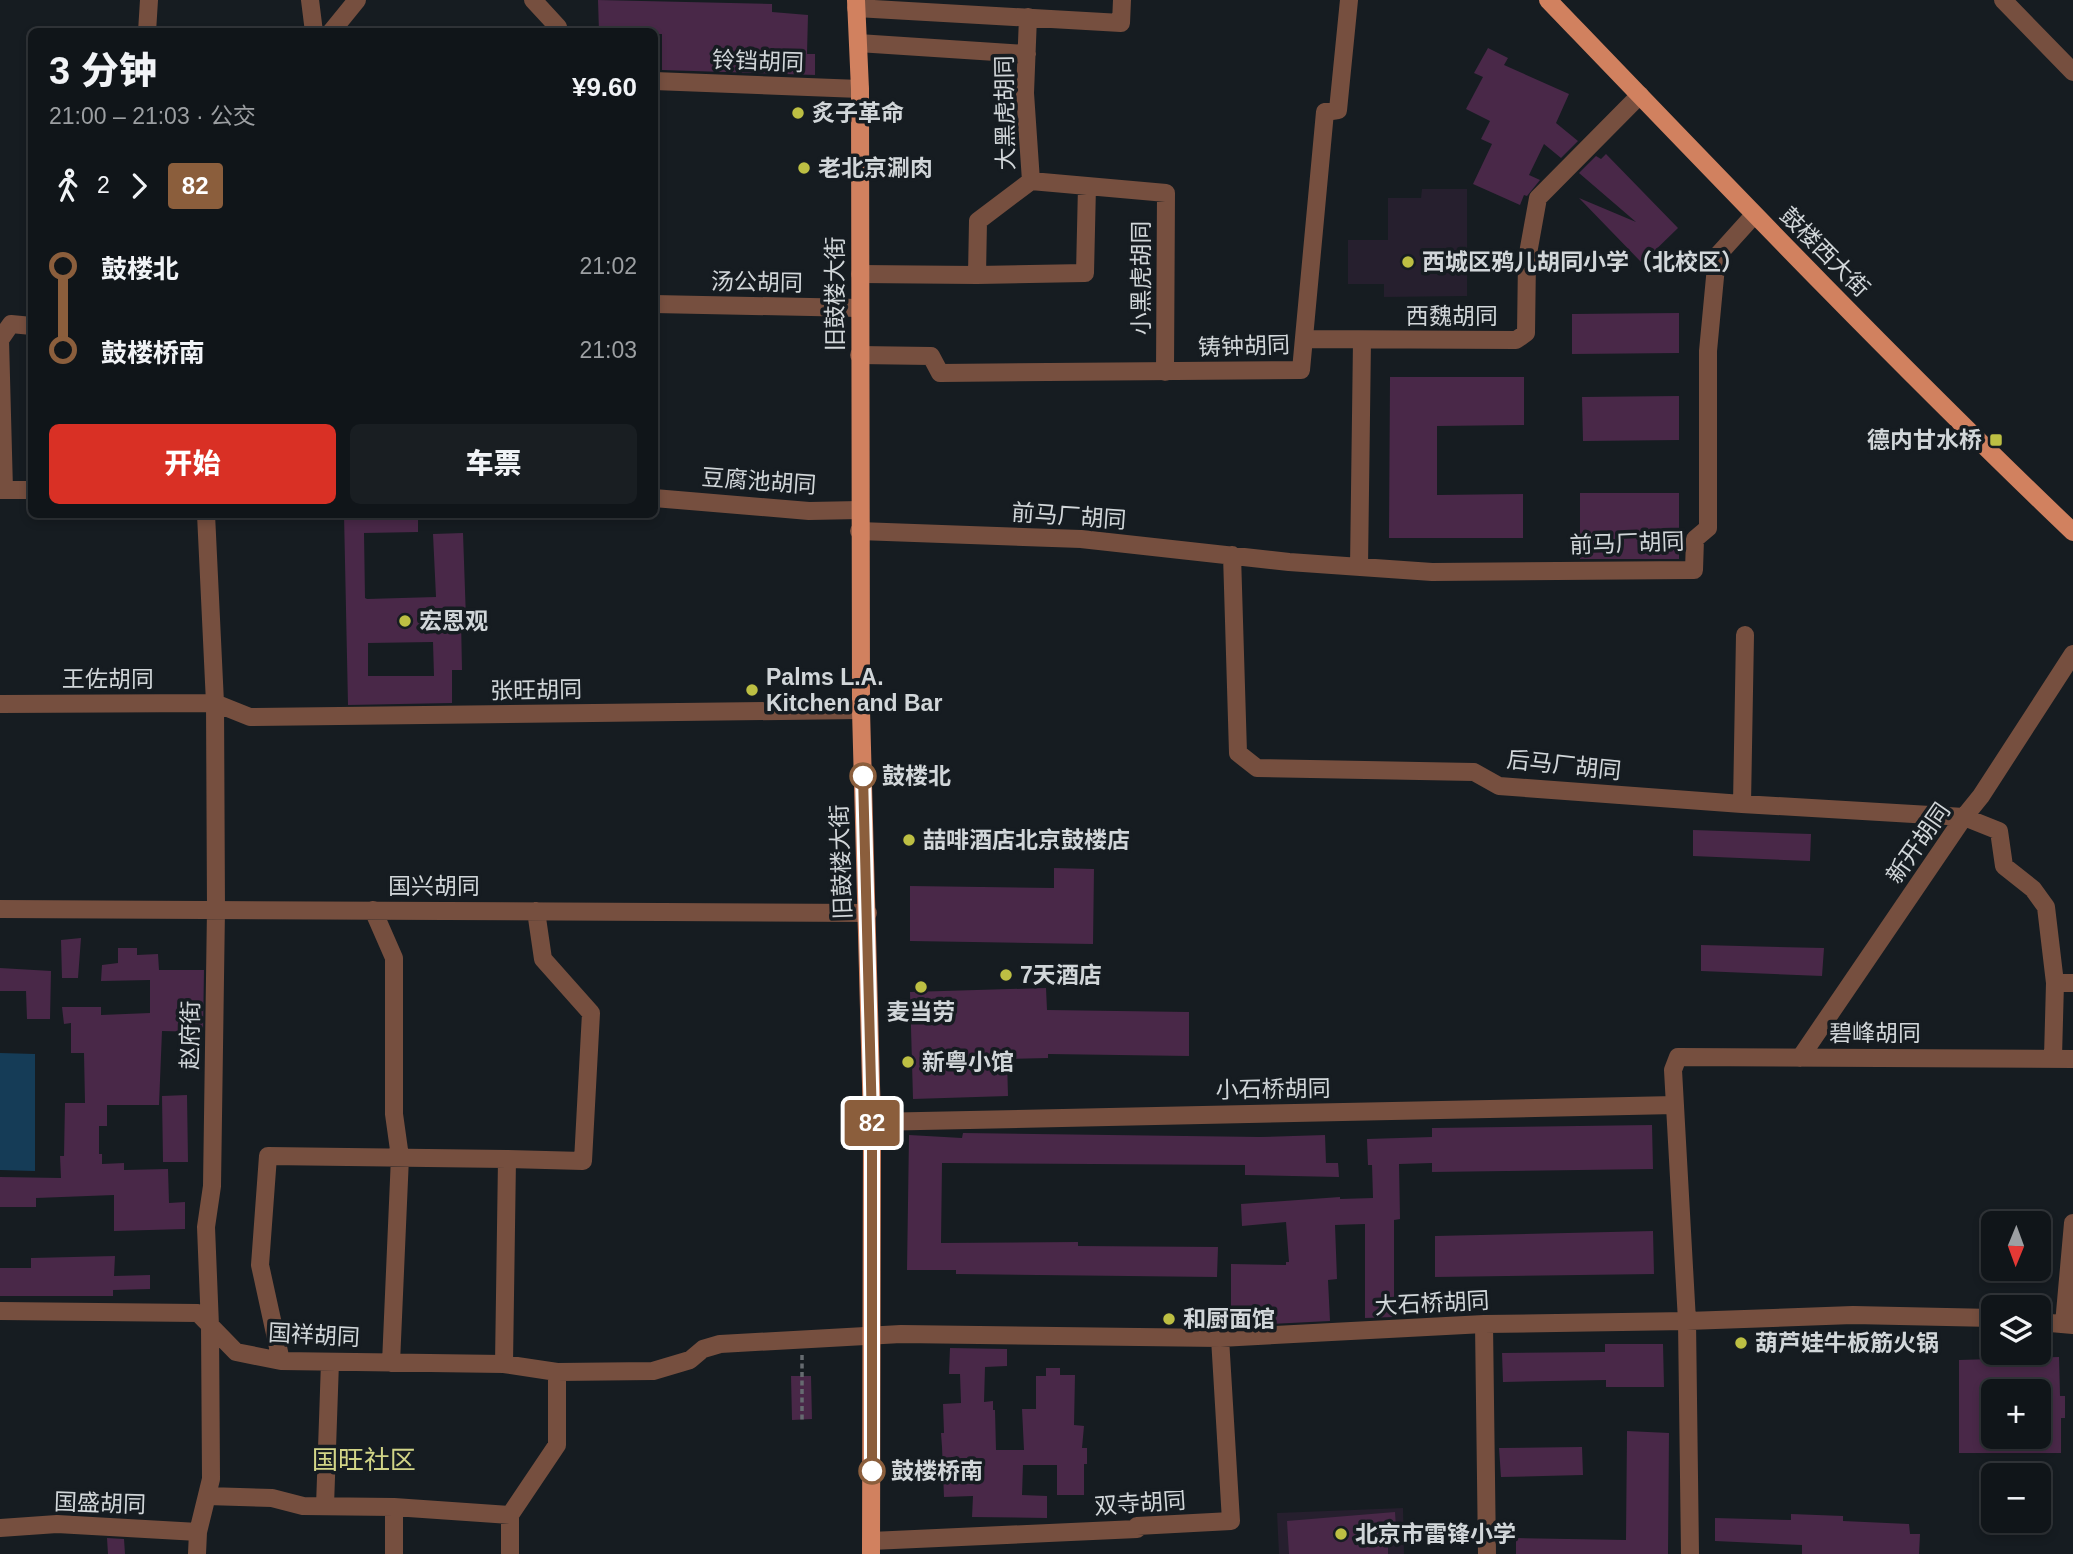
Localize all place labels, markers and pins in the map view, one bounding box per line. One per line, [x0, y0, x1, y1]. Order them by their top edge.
place label: 炙子革命 [812, 100, 904, 126]
marker: 炙子革命 [790, 105, 806, 121]
place label: 老北京涮肉 [818, 155, 933, 181]
marker: 老北京涮肉 [796, 160, 812, 176]
place label: 西城区鸦儿胡同小学（北校区） [1422, 249, 1744, 275]
marker: 西城区鸦儿胡同小学（北校区） [1400, 254, 1416, 270]
place label: 德内甘水桥 [1867, 427, 1982, 453]
marker: 德内甘水桥 [1988, 432, 2004, 448]
place label: 宏恩观 [419, 608, 488, 634]
marker: 宏恩观 [397, 613, 413, 629]
place label: Palms L.A. Kitchen and Bar [766, 664, 942, 716]
marker: Palms L.A. Kitchen and Bar [744, 682, 760, 698]
marker: 鼓楼北 [850, 763, 876, 789]
place label: 鼓楼北 [882, 763, 951, 789]
place label: 喆啡酒店北京鼓楼店 [923, 827, 1130, 853]
marker: 喆啡酒店北京鼓楼店 [901, 832, 917, 848]
place label: 7天酒店 [1020, 962, 1102, 988]
marker: 7天酒店 [998, 967, 1014, 983]
marker: 麦当劳 [913, 979, 929, 995]
place label: 麦当劳 [887, 999, 956, 1025]
place label: 新粤小馆 [922, 1049, 1014, 1075]
marker: 新粤小馆 [900, 1054, 916, 1070]
place label: 和厨面馆 [1183, 1306, 1275, 1332]
marker: 和厨面馆 [1161, 1311, 1177, 1327]
place label: 葫芦娃牛板筋火锅 [1755, 1330, 1939, 1356]
marker: 葫芦娃牛板筋火锅 [1733, 1335, 1749, 1351]
marker: 鼓楼桥南 [859, 1458, 885, 1484]
place label: 鼓楼桥南 [891, 1458, 983, 1484]
place label: 北京市雷锋小学 [1355, 1521, 1516, 1547]
marker: 北京市雷锋小学 [1333, 1526, 1349, 1542]

